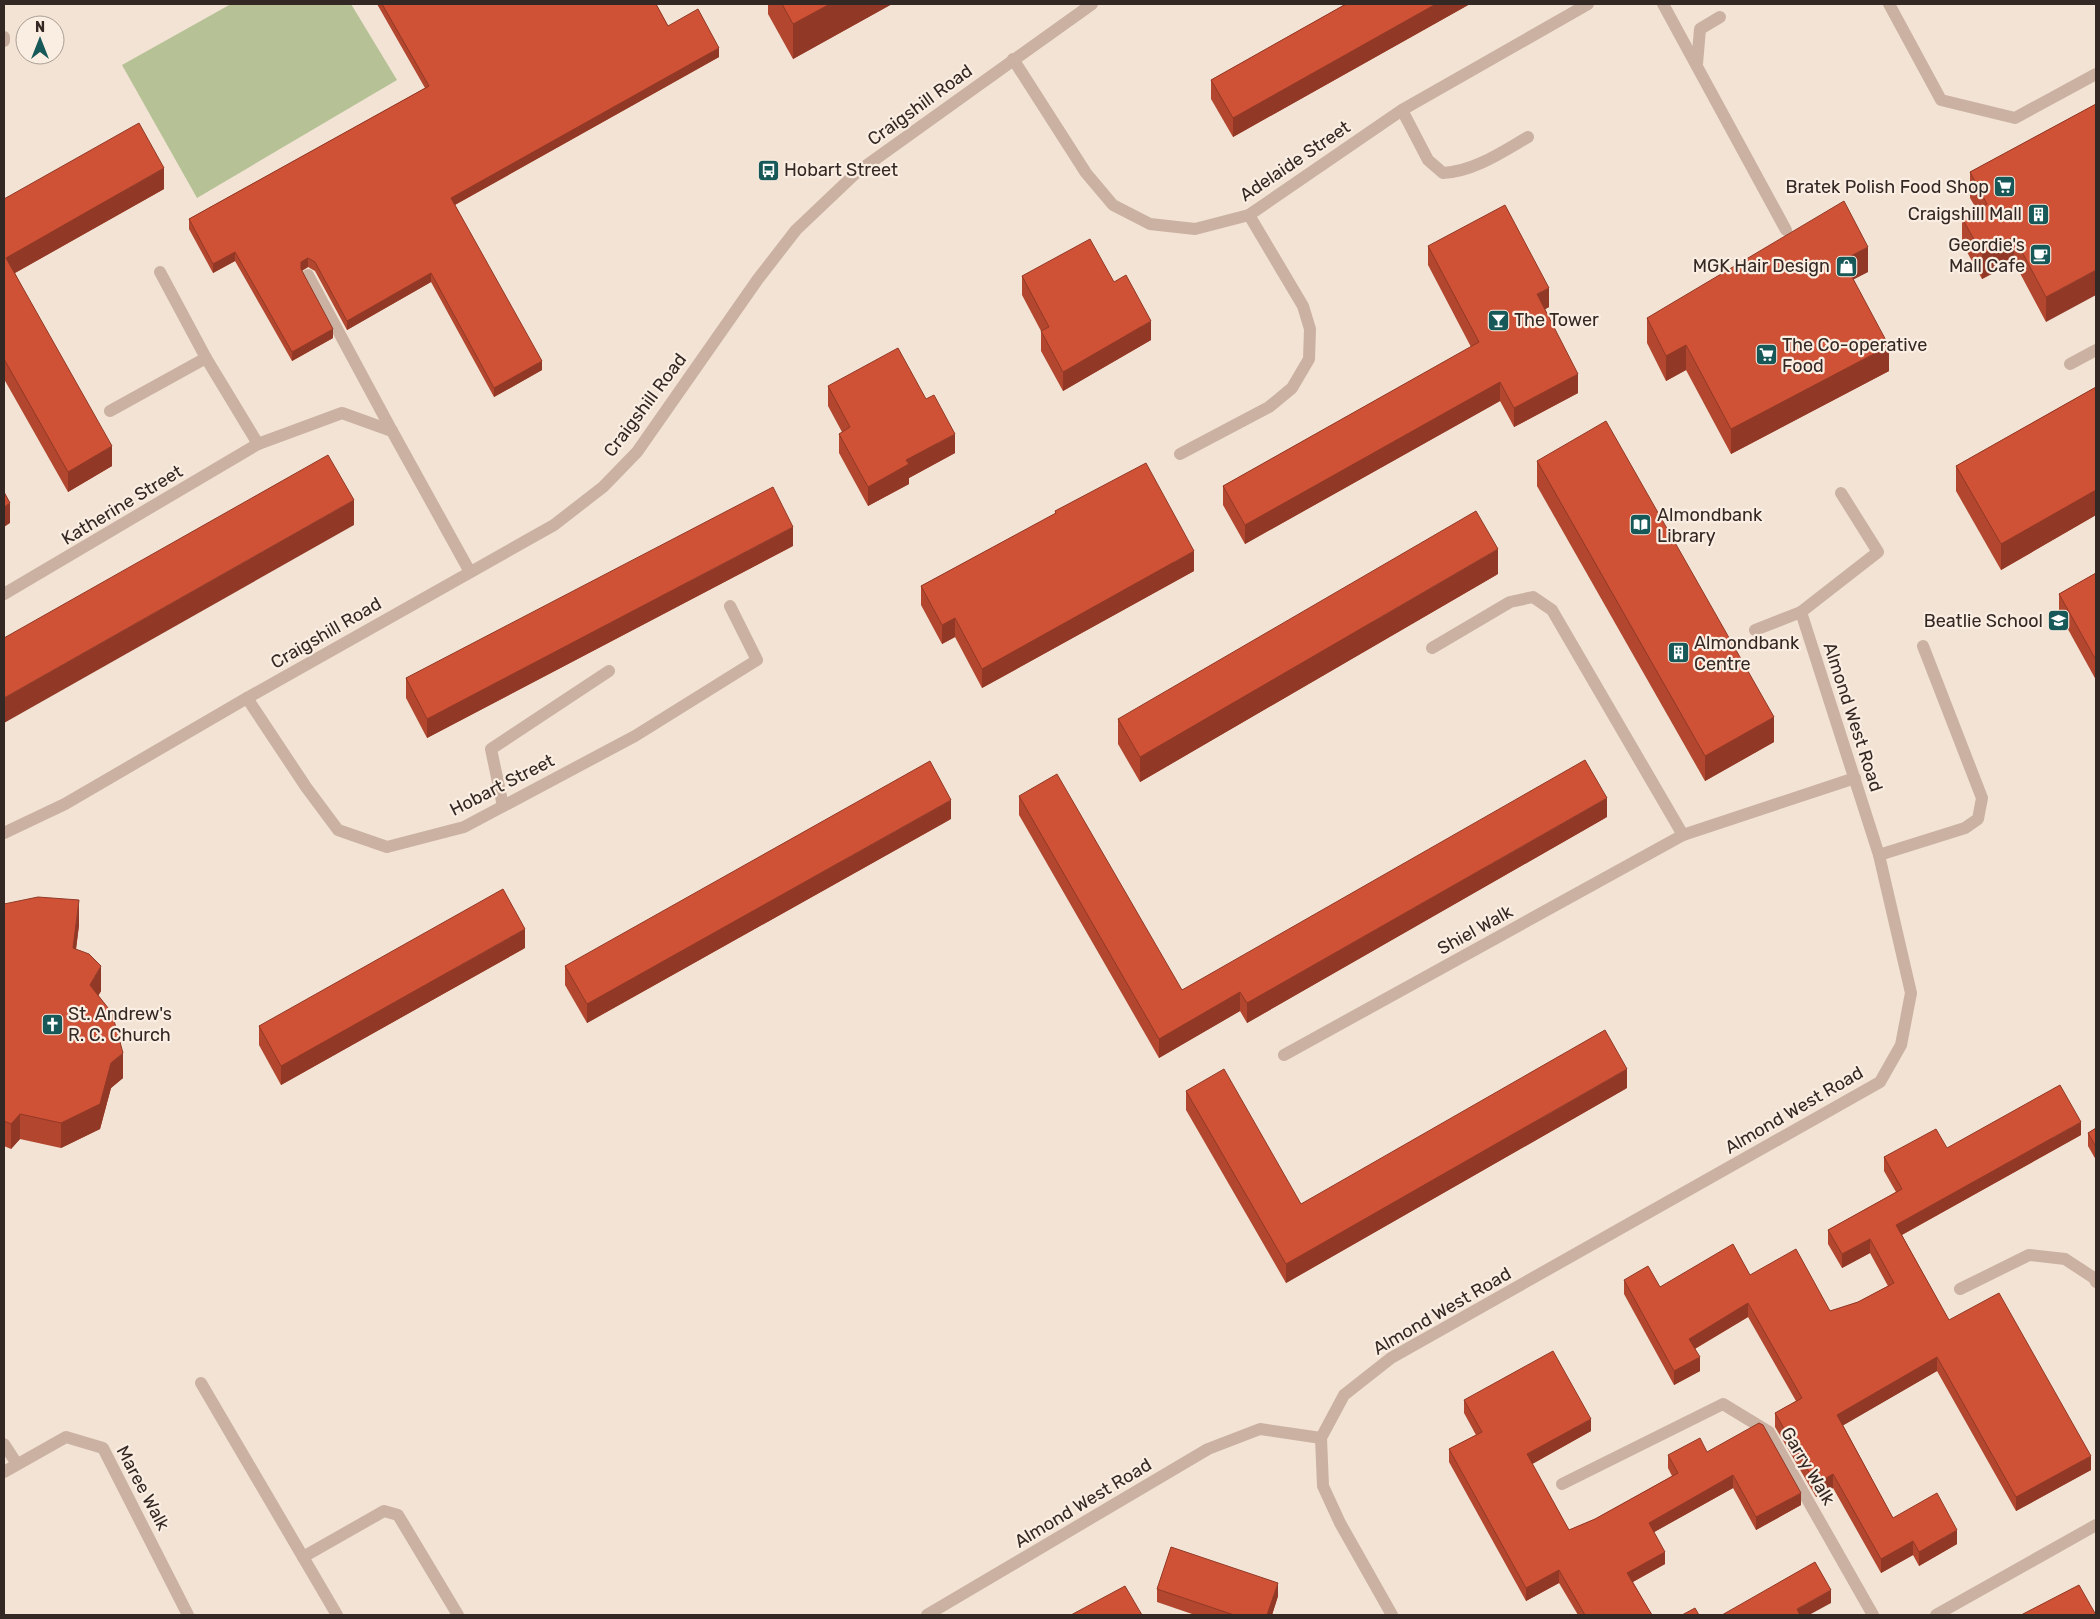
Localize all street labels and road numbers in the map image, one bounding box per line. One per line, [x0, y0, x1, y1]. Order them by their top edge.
street label: Craigshill Road [863, 60, 977, 150]
street label: Adelaide Street [1236, 116, 1354, 206]
street label: Craigshill Road [599, 349, 691, 461]
street label: Katherine Street [58, 460, 186, 550]
street label: Craigshill Road [267, 592, 385, 674]
street label: Almond West Road [1818, 639, 1888, 795]
street label: Hobart Street [446, 749, 558, 821]
street label: Shiel Walk [1433, 900, 1517, 960]
street label: Almond West Road [1721, 1061, 1867, 1159]
street label: Almond West Road [1369, 1262, 1515, 1360]
street label: Garry Walk [1776, 1423, 1840, 1510]
street label: Maree Walk [112, 1442, 175, 1535]
street label: Almond West Road [1011, 1453, 1155, 1553]

